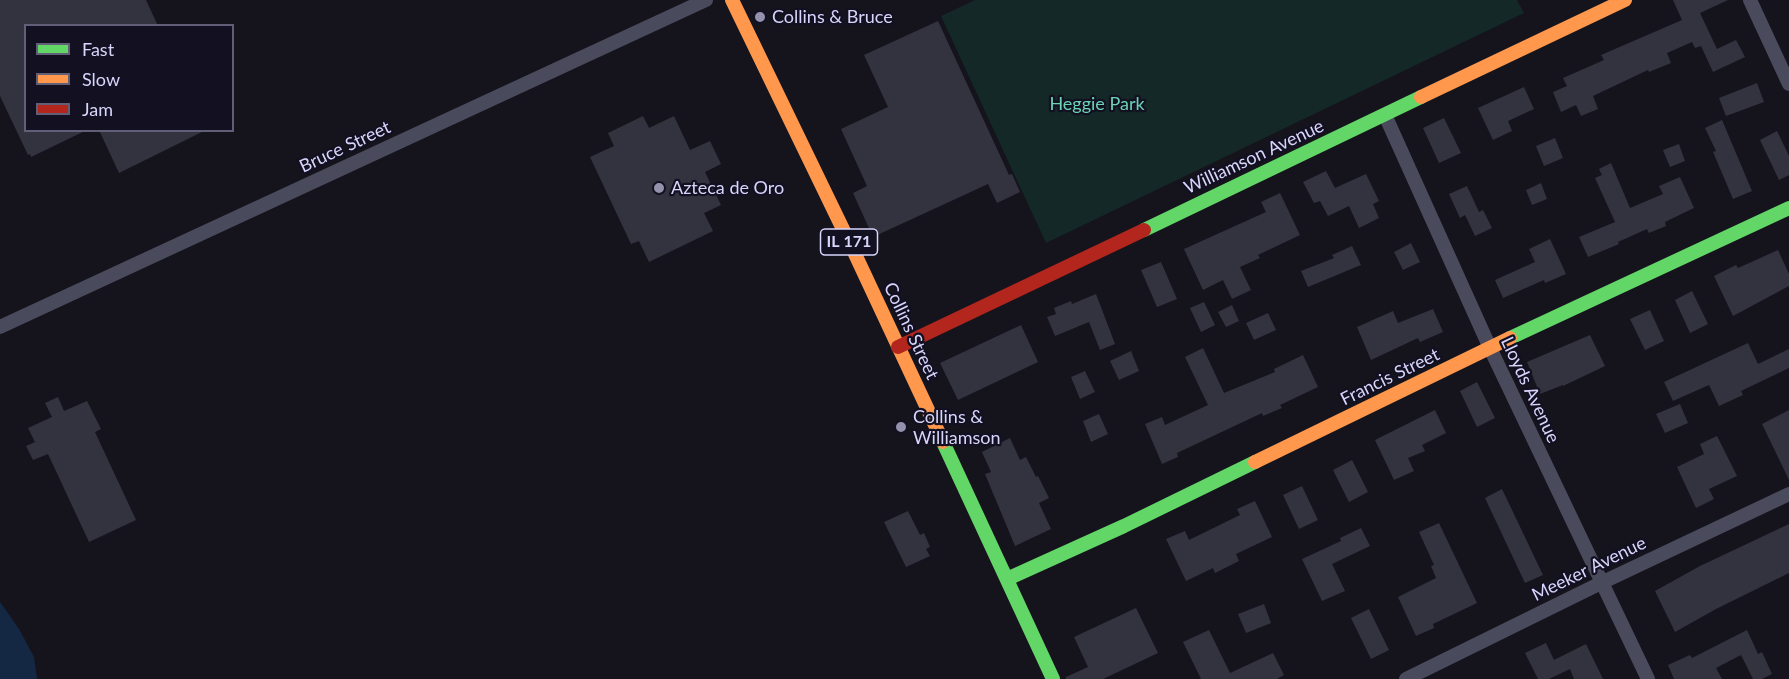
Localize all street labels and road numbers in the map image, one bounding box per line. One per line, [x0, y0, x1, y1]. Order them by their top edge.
street label: Williamson Avenue [1181, 115, 1327, 199]
street label: Bruce Street [296, 117, 394, 177]
road number: IL 171 [820, 229, 878, 255]
street label: Collins Street [879, 279, 943, 383]
street label: Lloyds Avenue [1496, 334, 1564, 446]
street label: Francis Street [1337, 344, 1443, 410]
street label: Meeker Avenue [1528, 532, 1650, 606]

